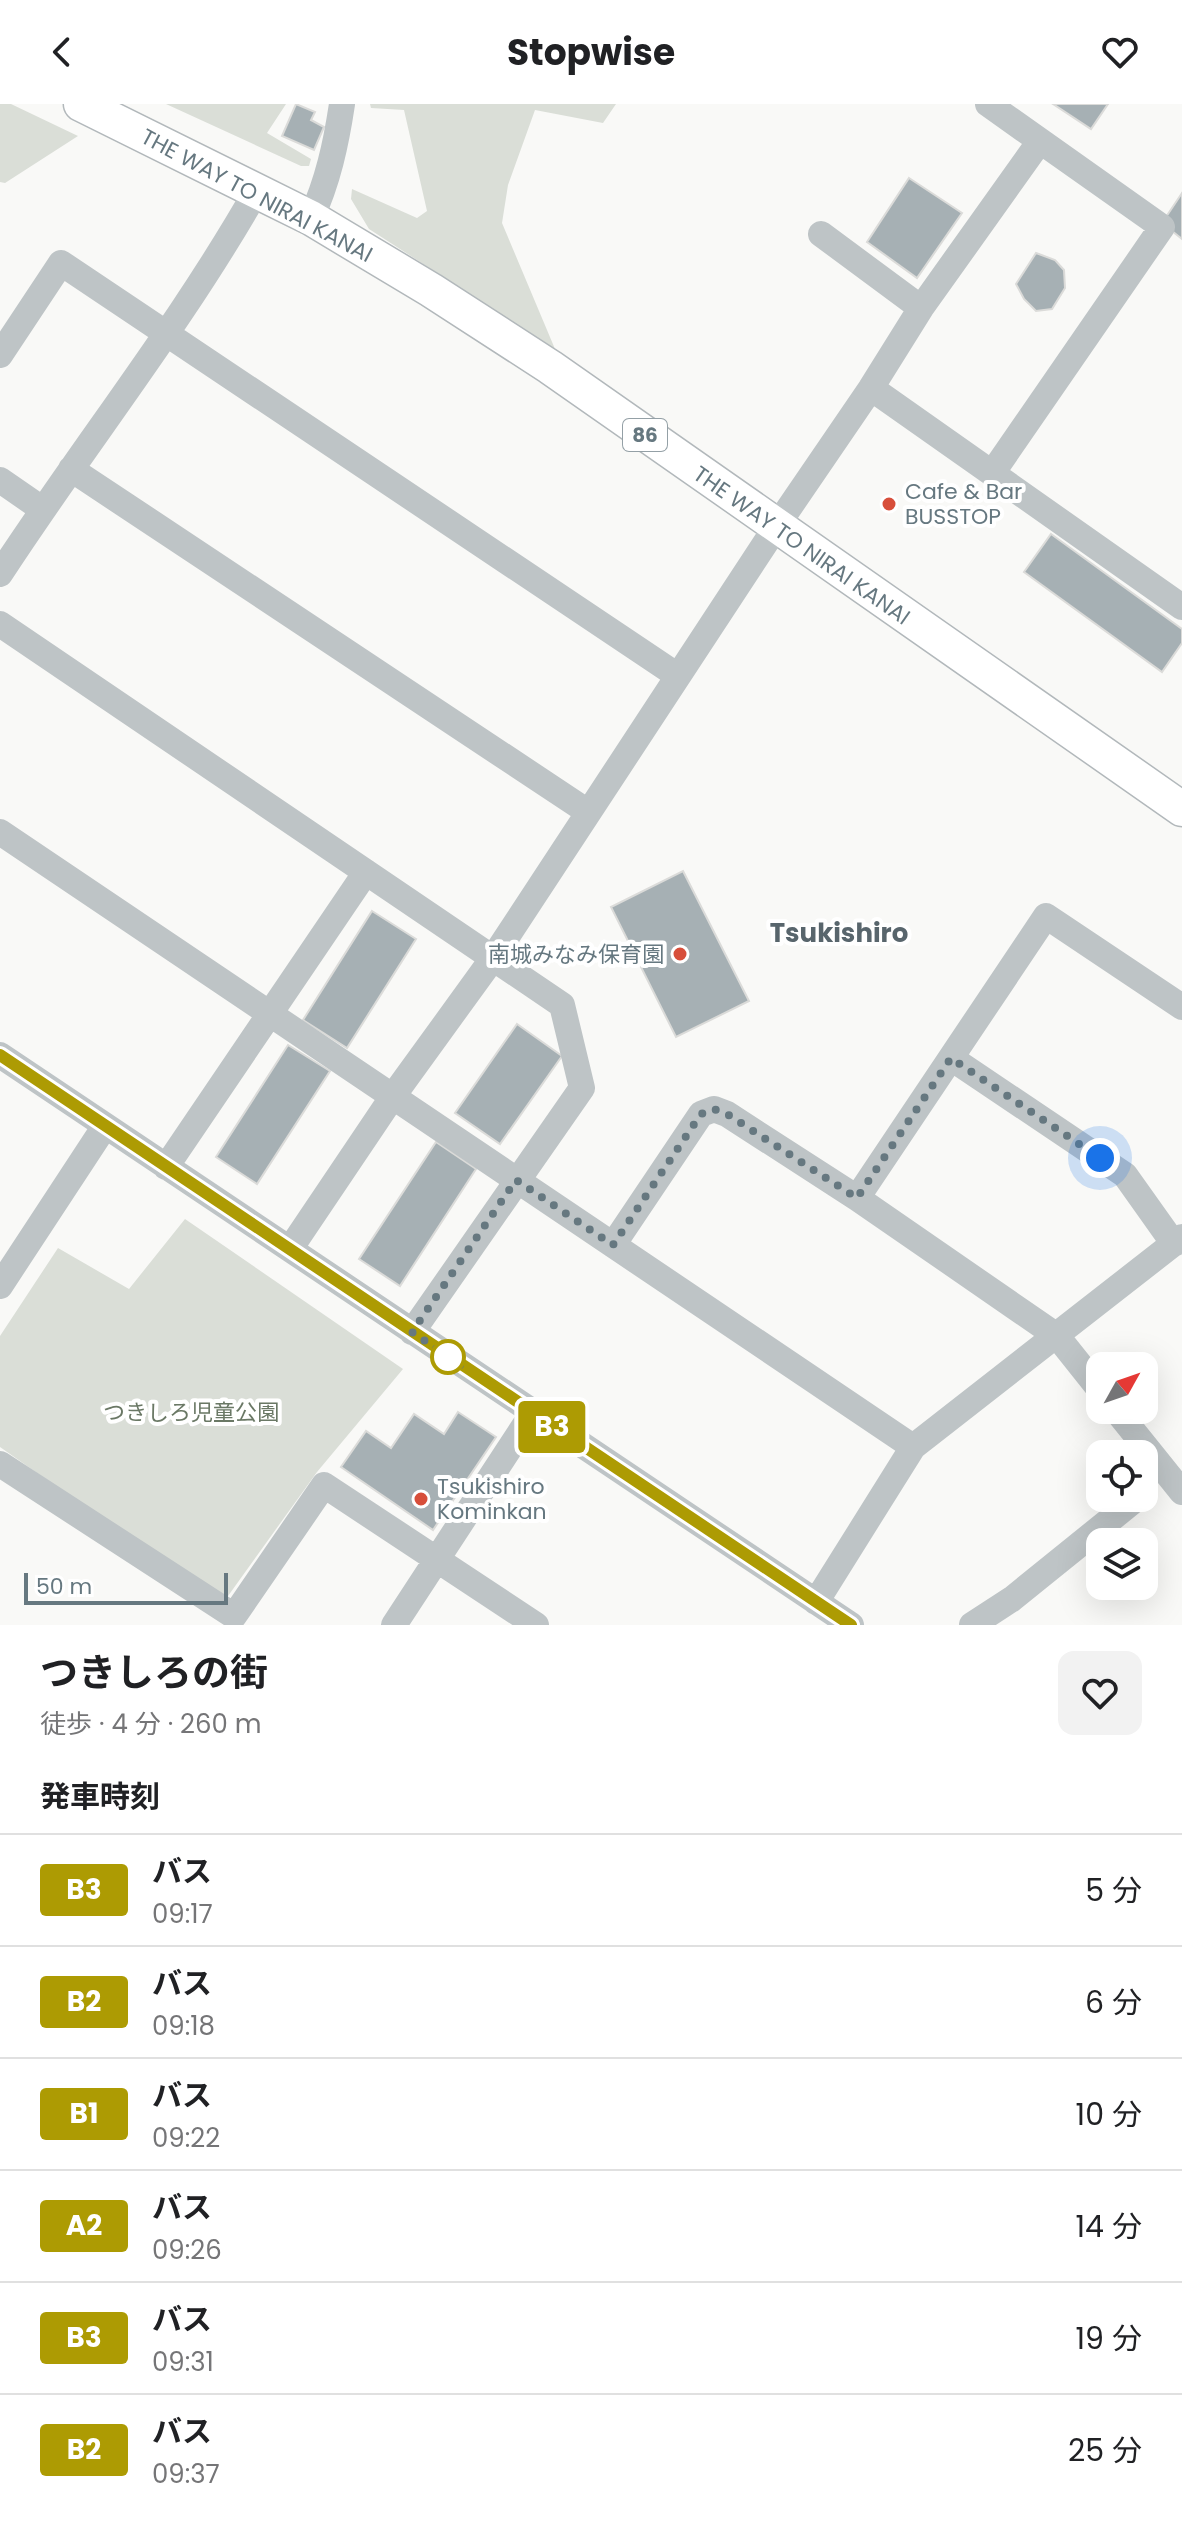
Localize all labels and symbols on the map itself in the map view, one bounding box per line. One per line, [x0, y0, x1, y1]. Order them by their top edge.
street label: THE WAY TO NIRAI KANAI [135, 121, 378, 270]
road number: 86 [623, 419, 667, 451]
street label: THE WAY TO NIRAI KANAI [687, 459, 916, 632]
place label: Cafe & Bar BUSSTOP [905, 476, 1022, 532]
marker: Cafe & Bar BUSSTOP [880, 495, 898, 513]
district label: Tsukishiro [770, 915, 908, 951]
place label: 南城みなみ保育園 [488, 939, 664, 970]
marker: 南城みなみ保育園 [671, 945, 689, 963]
your location [1080, 1138, 1120, 1178]
unlabelled marker [431, 1340, 465, 1374]
north arrow [1086, 1352, 1158, 1424]
park label: つきしろ児童公園 [103, 1397, 279, 1428]
line badge: B3 [516, 1401, 588, 1453]
place label: Tsukishiro Kominkan [437, 1471, 547, 1527]
marker: Tsukishiro Kominkan [412, 1490, 430, 1508]
scale bar [24, 1569, 228, 1605]

